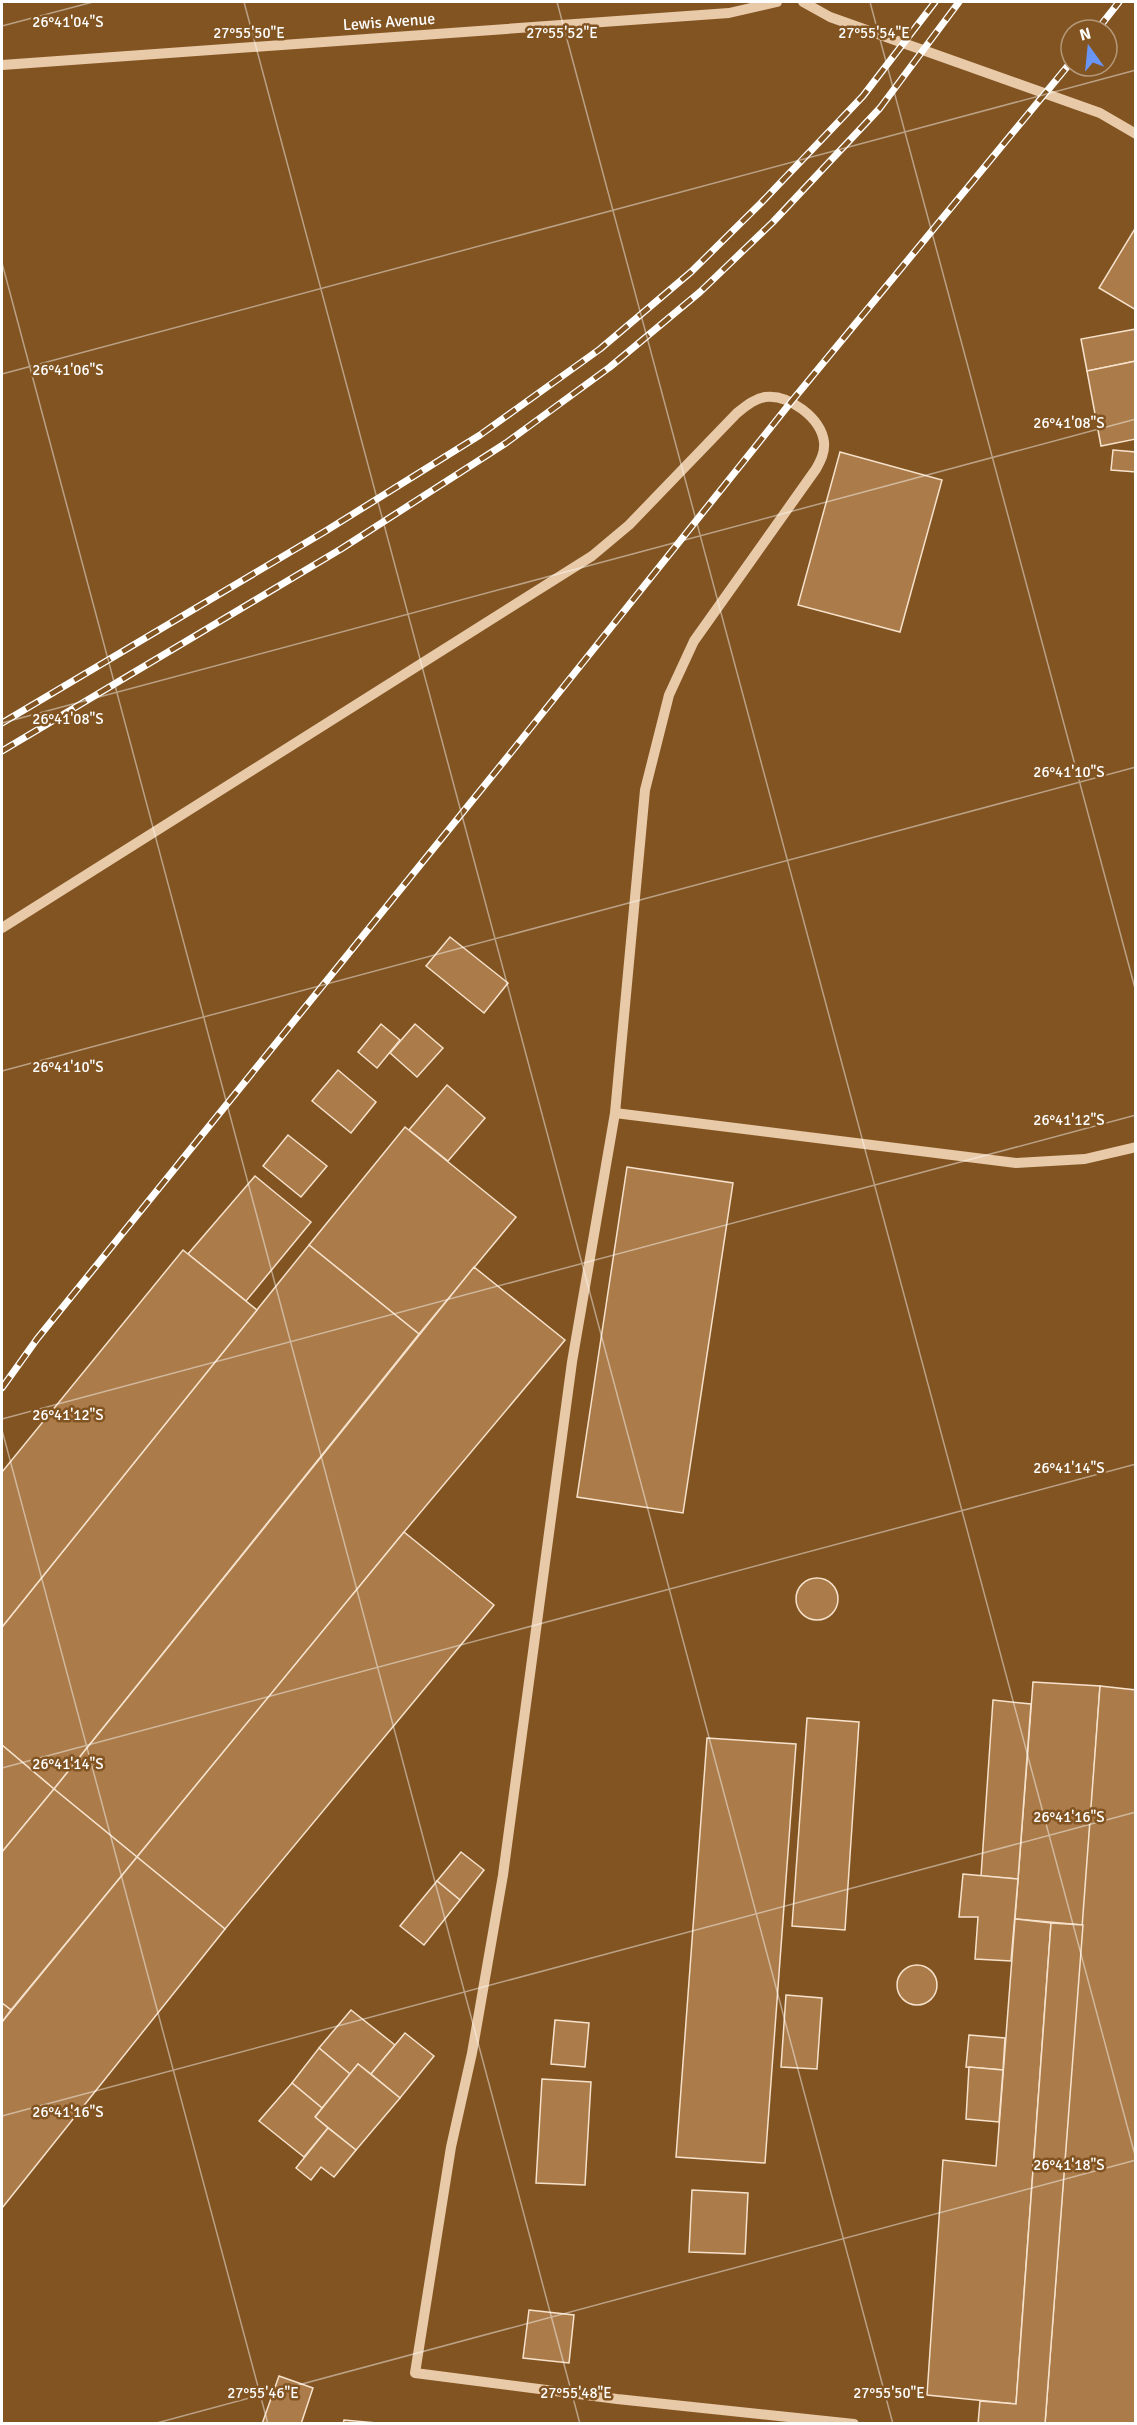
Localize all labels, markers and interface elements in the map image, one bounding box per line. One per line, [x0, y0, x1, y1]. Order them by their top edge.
street label: Lewis Avenue [342, 9, 436, 35]
text: 26°41'04"S [32, 13, 104, 31]
north arrow [1059, 18, 1119, 78]
text: N [1077, 23, 1093, 46]
text: 27°55'50"E [213, 24, 285, 42]
text: 27°55'52"E [526, 24, 598, 42]
text: 27°55'54"E [838, 24, 910, 42]
text: 26°41'06"S [32, 361, 104, 379]
text: 26°41'08"S [1033, 414, 1105, 432]
text: 26°41'08"S [32, 710, 104, 728]
text: 26°41'10"S [1033, 763, 1105, 781]
text: 26°41'10"S [32, 1058, 104, 1076]
text: 26°41'12"S [1033, 1111, 1105, 1129]
text: 26°41'12"S [32, 1406, 104, 1424]
text: 26°41'14"S [1033, 1459, 1105, 1477]
text: 26°41'14"S [32, 1755, 104, 1773]
text: 26°41'16"S [1033, 1808, 1105, 1826]
text: 26°41'16"S [32, 2103, 104, 2121]
text: 26°41'18"S [1033, 2156, 1105, 2174]
text: 27°55'46"E [227, 2384, 299, 2402]
text: 27°55'48"E [540, 2384, 612, 2402]
text: 27°55'50"E [853, 2384, 925, 2402]

